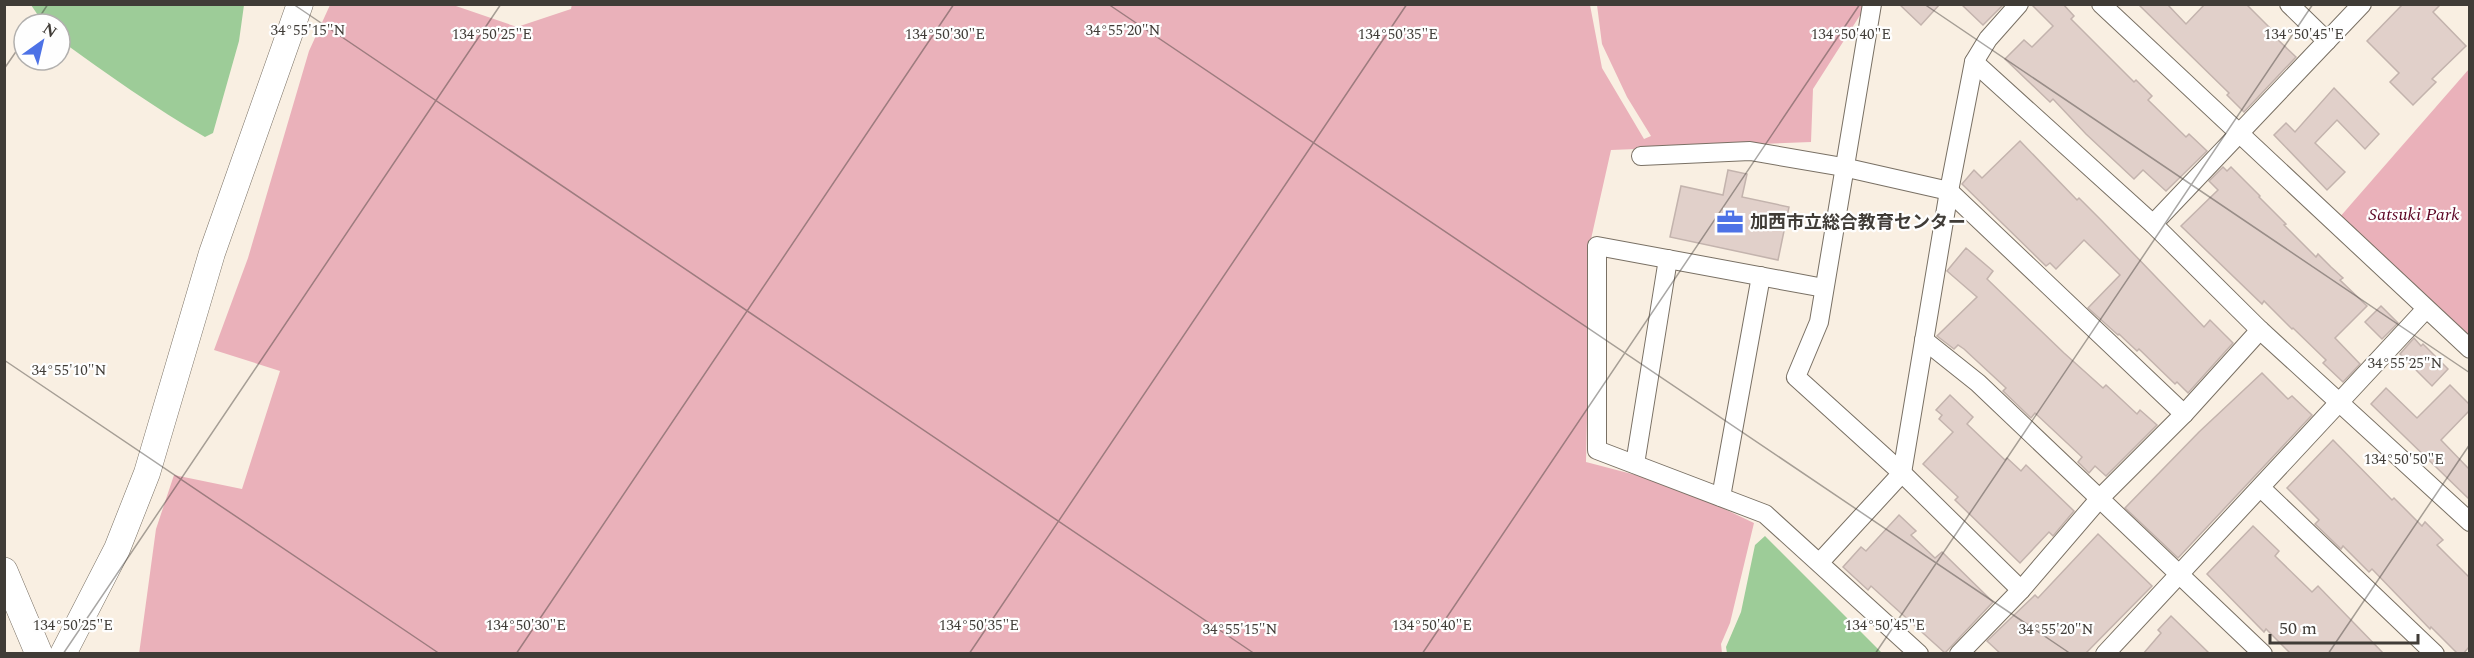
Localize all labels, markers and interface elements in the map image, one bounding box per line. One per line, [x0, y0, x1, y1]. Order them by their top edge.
north arrow [12, 12, 72, 72]
text: N [38, 17, 62, 44]
text: 34°55'15"N [271, 19, 346, 42]
text: 34°55'20"N [1086, 19, 1161, 42]
text: 134°50'25"E [452, 23, 532, 46]
text: 134°50'30"E [905, 23, 985, 46]
text: 134°50'35"E [1358, 23, 1438, 46]
text: 134°50'40"E [1811, 23, 1891, 46]
text: 134°50'45"E [2264, 23, 2344, 46]
park label: Satsuki Park [2368, 201, 2460, 228]
office icon: 加西市立総合教育センター [1715, 207, 1745, 237]
place label: 加西市立総合教育センター [1750, 209, 1966, 236]
text: 34°55'25"N [2368, 352, 2443, 375]
text: 34°55'10"N [32, 359, 107, 382]
text: 134°50'50"E [2364, 448, 2444, 471]
scale bar [2270, 607, 2418, 645]
text: 134°50'25"E [33, 614, 113, 637]
text: 134°50'30"E [486, 614, 566, 637]
text: 134°50'35"E [939, 614, 1019, 637]
text: 134°50'40"E [1392, 614, 1472, 637]
text: 134°50'45"E [1845, 614, 1925, 637]
text: 50 m [2279, 615, 2317, 642]
text: 34°55'15"N [1203, 618, 1278, 641]
text: 34°55'20"N [2019, 618, 2094, 641]

